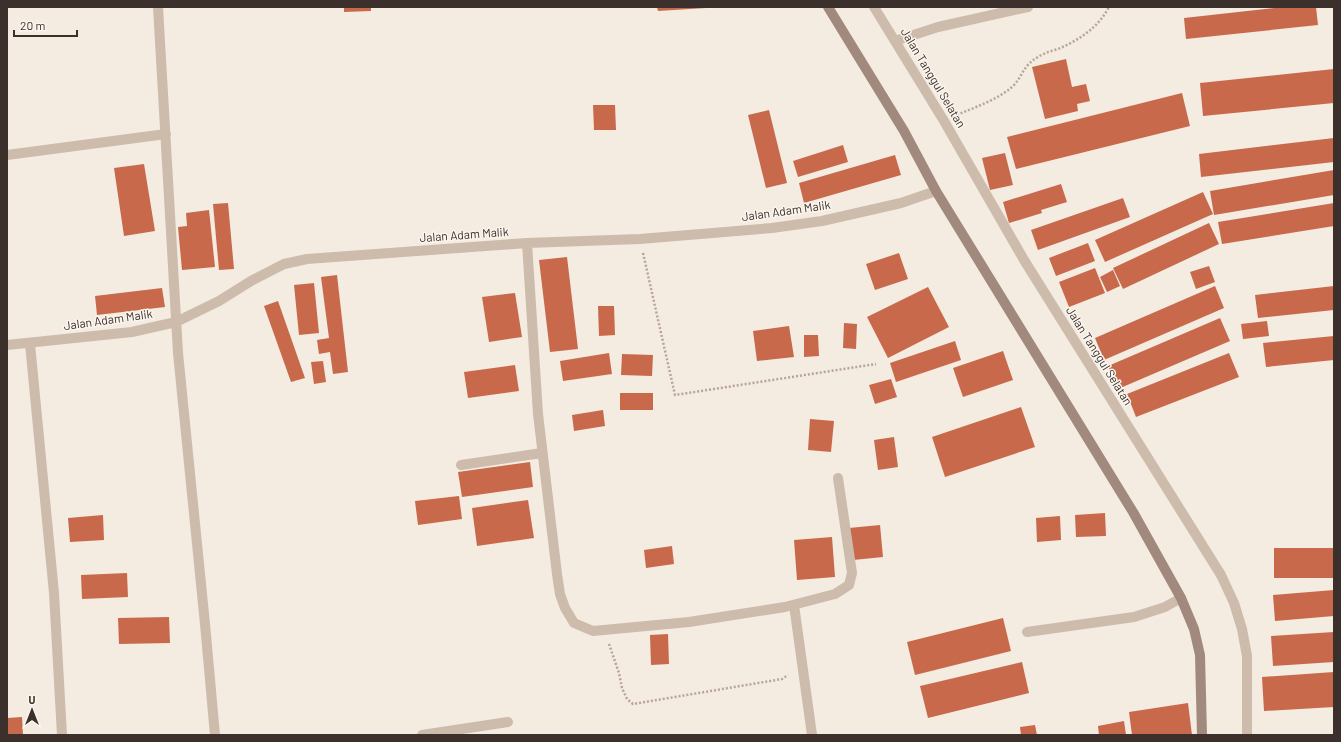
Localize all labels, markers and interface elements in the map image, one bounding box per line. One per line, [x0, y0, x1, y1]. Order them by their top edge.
scale bar [14, 12, 77, 38]
text: 20 m [20, 18, 46, 32]
street label: Jalan Tanggul Selatan [899, 25, 969, 130]
street label: Jalan Adam Malik [741, 197, 831, 223]
street label: Jalan Adam Malik [419, 224, 509, 244]
street label: Jalan Tanggul Selatan [1064, 304, 1136, 407]
street label: Jalan Adam Malik [63, 306, 153, 332]
north arrow [12, 690, 52, 730]
text: U [29, 693, 36, 706]

